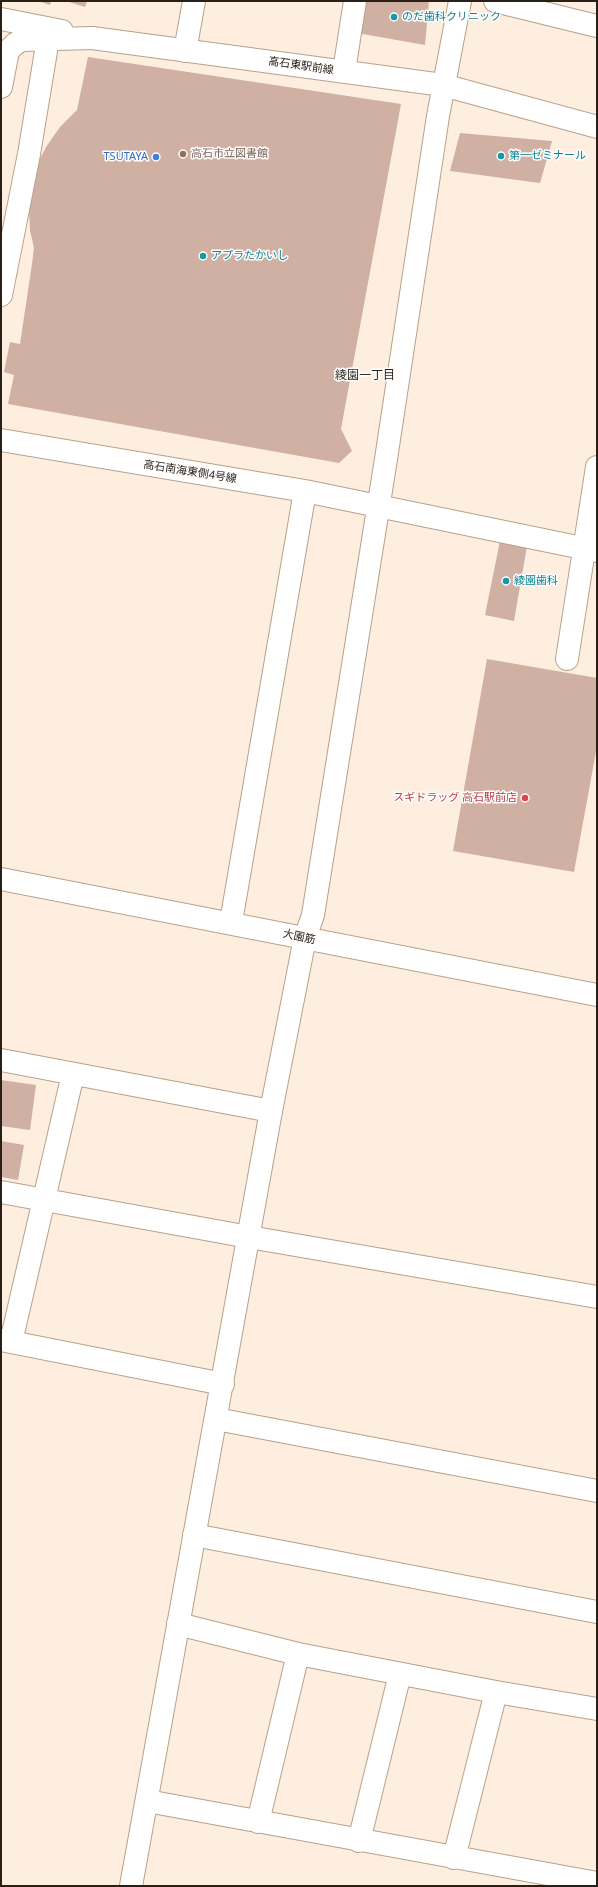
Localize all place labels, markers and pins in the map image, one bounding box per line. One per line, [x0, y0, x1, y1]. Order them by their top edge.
place label: のだ歯科クリニック [402, 10, 501, 24]
marker: のだ歯科クリニック [389, 12, 399, 22]
place label: 高石市立図書館 [191, 147, 268, 161]
marker: 高石市立図書館 [178, 149, 188, 159]
place label: 第一ゼミナール [509, 149, 586, 163]
place label: TSUTAYA [103, 150, 148, 164]
marker: 第一ゼミナール [496, 151, 506, 161]
marker: TSUTAYA [151, 152, 161, 162]
place label: アプラたかいし [211, 249, 288, 263]
marker: アプラたかいし [198, 251, 208, 261]
place label: 綾園歯科 [514, 574, 558, 588]
marker: 綾園歯科 [501, 576, 511, 586]
place label: スギドラッグ 高石駅前店 [393, 791, 517, 805]
marker: スギドラッグ 高石駅前店 [520, 793, 530, 803]

